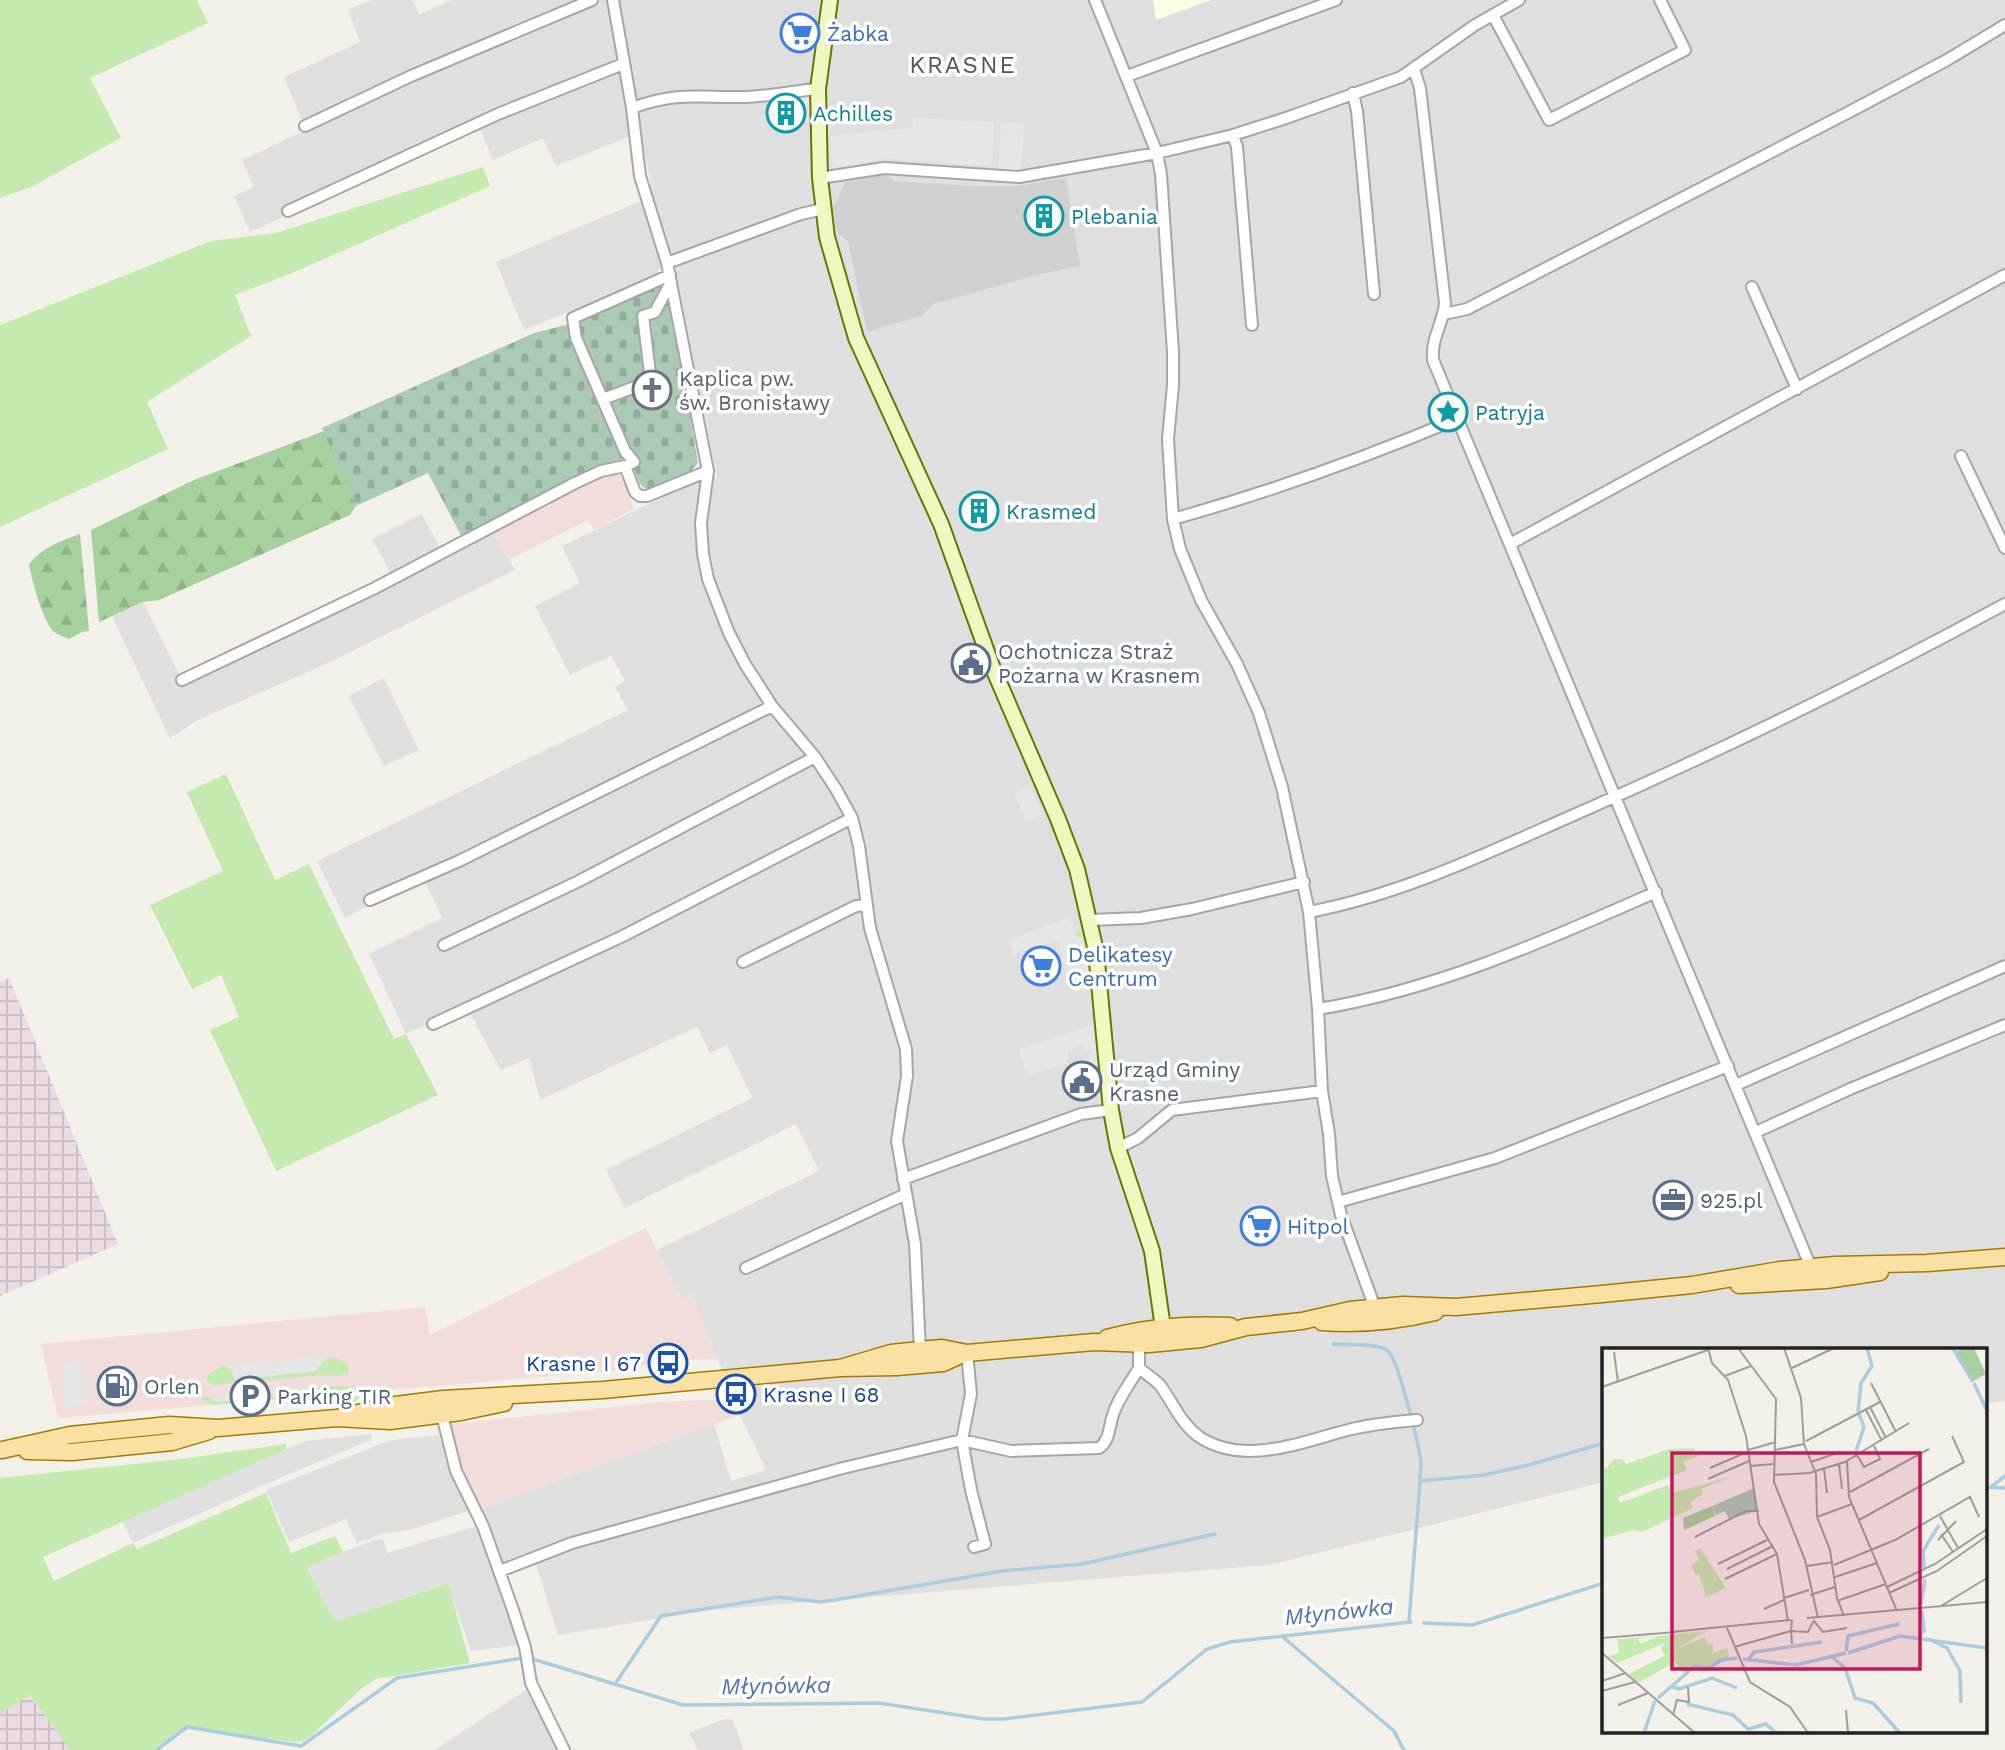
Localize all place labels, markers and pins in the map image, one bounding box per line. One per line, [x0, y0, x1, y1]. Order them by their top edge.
supermarket icon: Żabka [779, 12, 821, 54]
place label: Żabka [827, 21, 889, 46]
building icon: Achilles [765, 92, 807, 134]
place label: Achilles [813, 101, 893, 126]
building icon: Plebania [1023, 195, 1065, 237]
place label: Plebania [1071, 204, 1158, 229]
place label: Kaplica pw. św. Bronisławy [679, 366, 830, 415]
church icon: Kaplica pw. św. Bronisławy [631, 369, 673, 411]
place icon: Patryja [1427, 391, 1469, 433]
place label: Patryja [1475, 400, 1545, 425]
building icon: Krasmed [958, 490, 1000, 532]
place label: Krasmed [1006, 499, 1096, 524]
place label: Ochotnicza Straż Pożarna w Krasnem [998, 639, 1200, 688]
public building icon: Ochotnicza Straż Pożarna w Krasnem [950, 642, 992, 684]
place label: Delikatesy Centrum [1068, 942, 1173, 991]
supermarket icon: Delikatesy Centrum [1020, 945, 1062, 987]
place label: Urząd Gminy Krasne [1109, 1057, 1240, 1106]
public building icon: Urząd Gminy Krasne [1061, 1060, 1103, 1102]
office icon: 925.pl [1652, 1179, 1694, 1221]
place label: 925.pl [1700, 1188, 1763, 1213]
supermarket icon: Hitpol [1239, 1205, 1281, 1247]
place label: Hitpol [1287, 1214, 1350, 1239]
bus stop icon: Krasne I 67 [647, 1342, 689, 1384]
place label: Krasne I 67 [526, 1351, 641, 1376]
fuel station icon: Orlen [96, 1365, 138, 1407]
bus stop icon: Krasne I 68 [715, 1373, 757, 1415]
place label: Orlen [144, 1374, 200, 1399]
parking icon: Parking TIR [229, 1375, 271, 1417]
place label: Krasne I 68 [763, 1382, 879, 1407]
place label: Parking TIR [277, 1384, 391, 1409]

